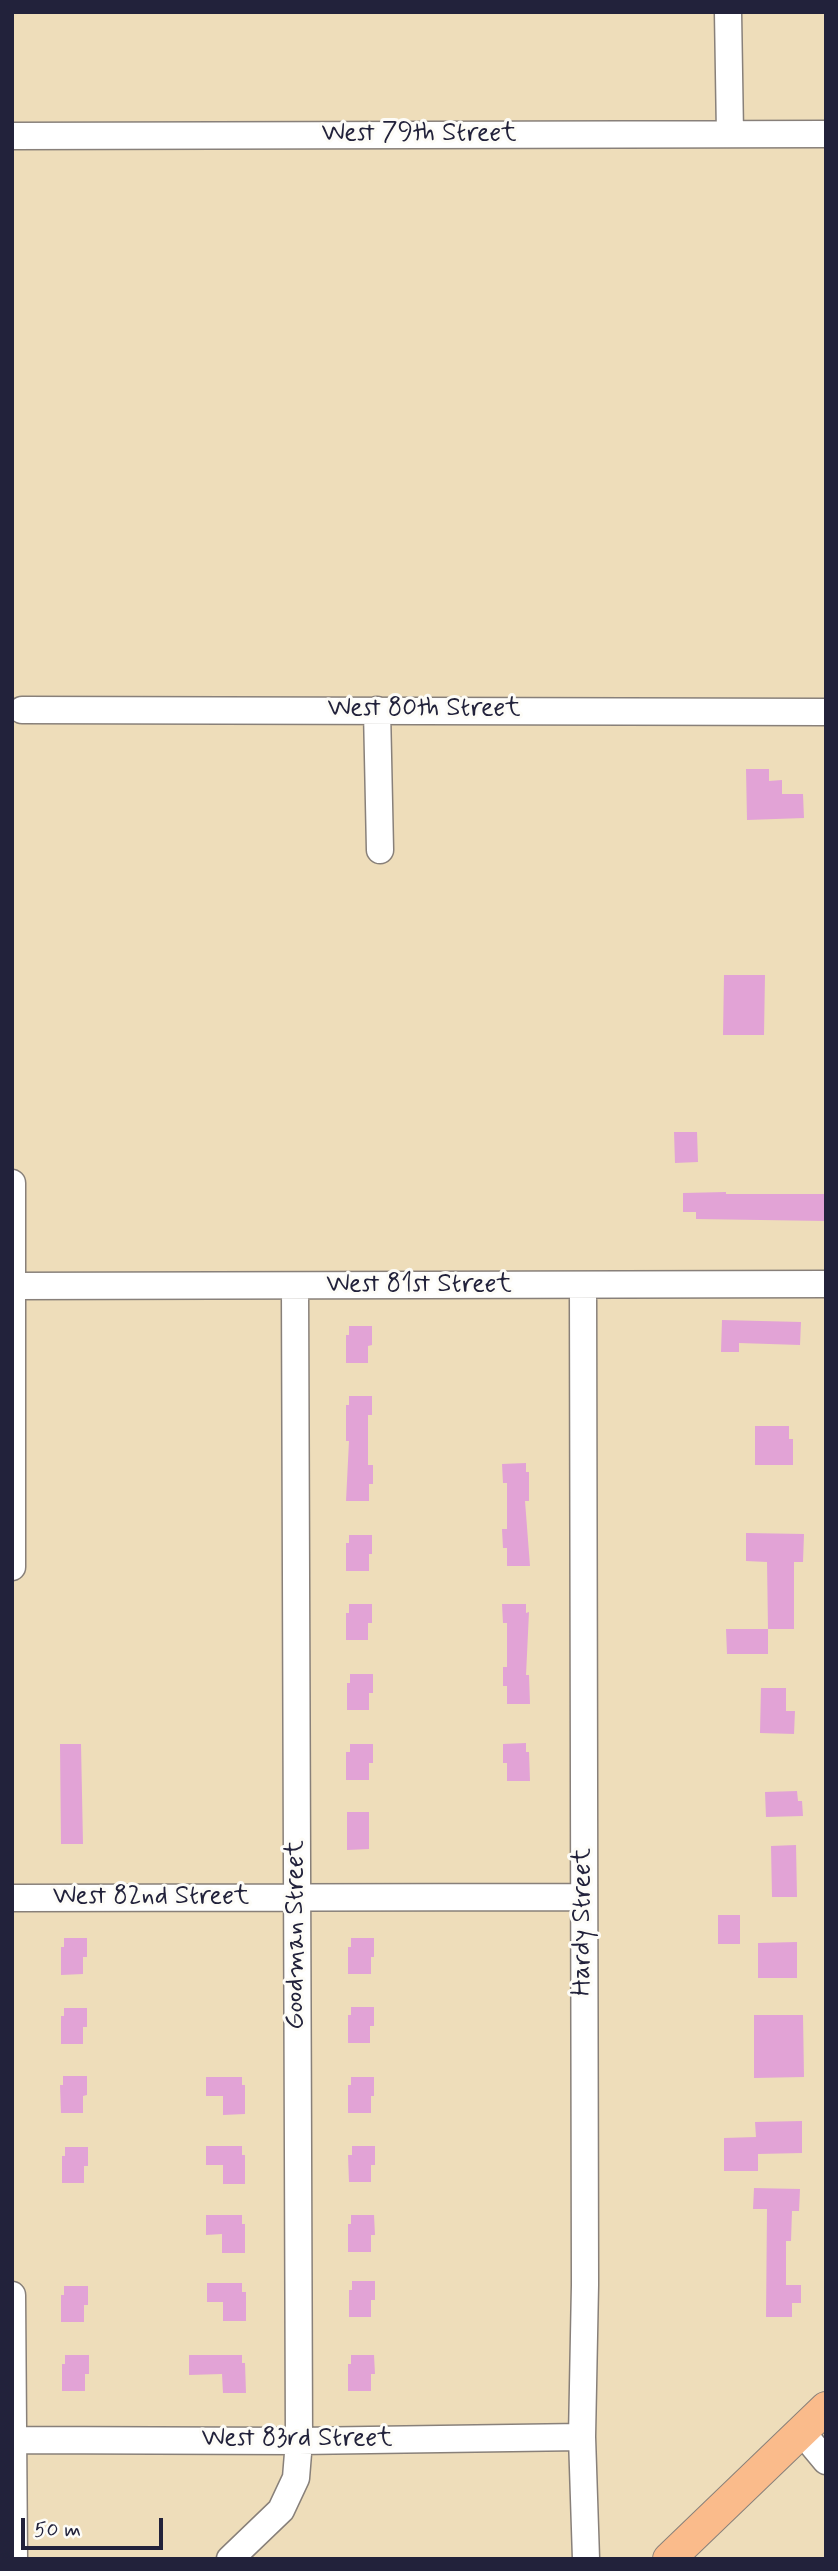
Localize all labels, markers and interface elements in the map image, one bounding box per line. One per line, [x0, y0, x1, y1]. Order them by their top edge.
street label: West 79th Street [322, 119, 516, 151]
street label: West 80th Street [327, 694, 521, 726]
street label: West 81st Street [326, 1270, 512, 1302]
street label: Goodman Street [281, 1840, 313, 2030]
street label: Hardy Street [568, 1848, 600, 1996]
street label: West 82nd Street [53, 1882, 249, 1914]
street label: West 83rd Street [202, 2424, 392, 2456]
scale bar [24, 2504, 166, 2548]
text: 50 m [34, 2516, 81, 2544]

